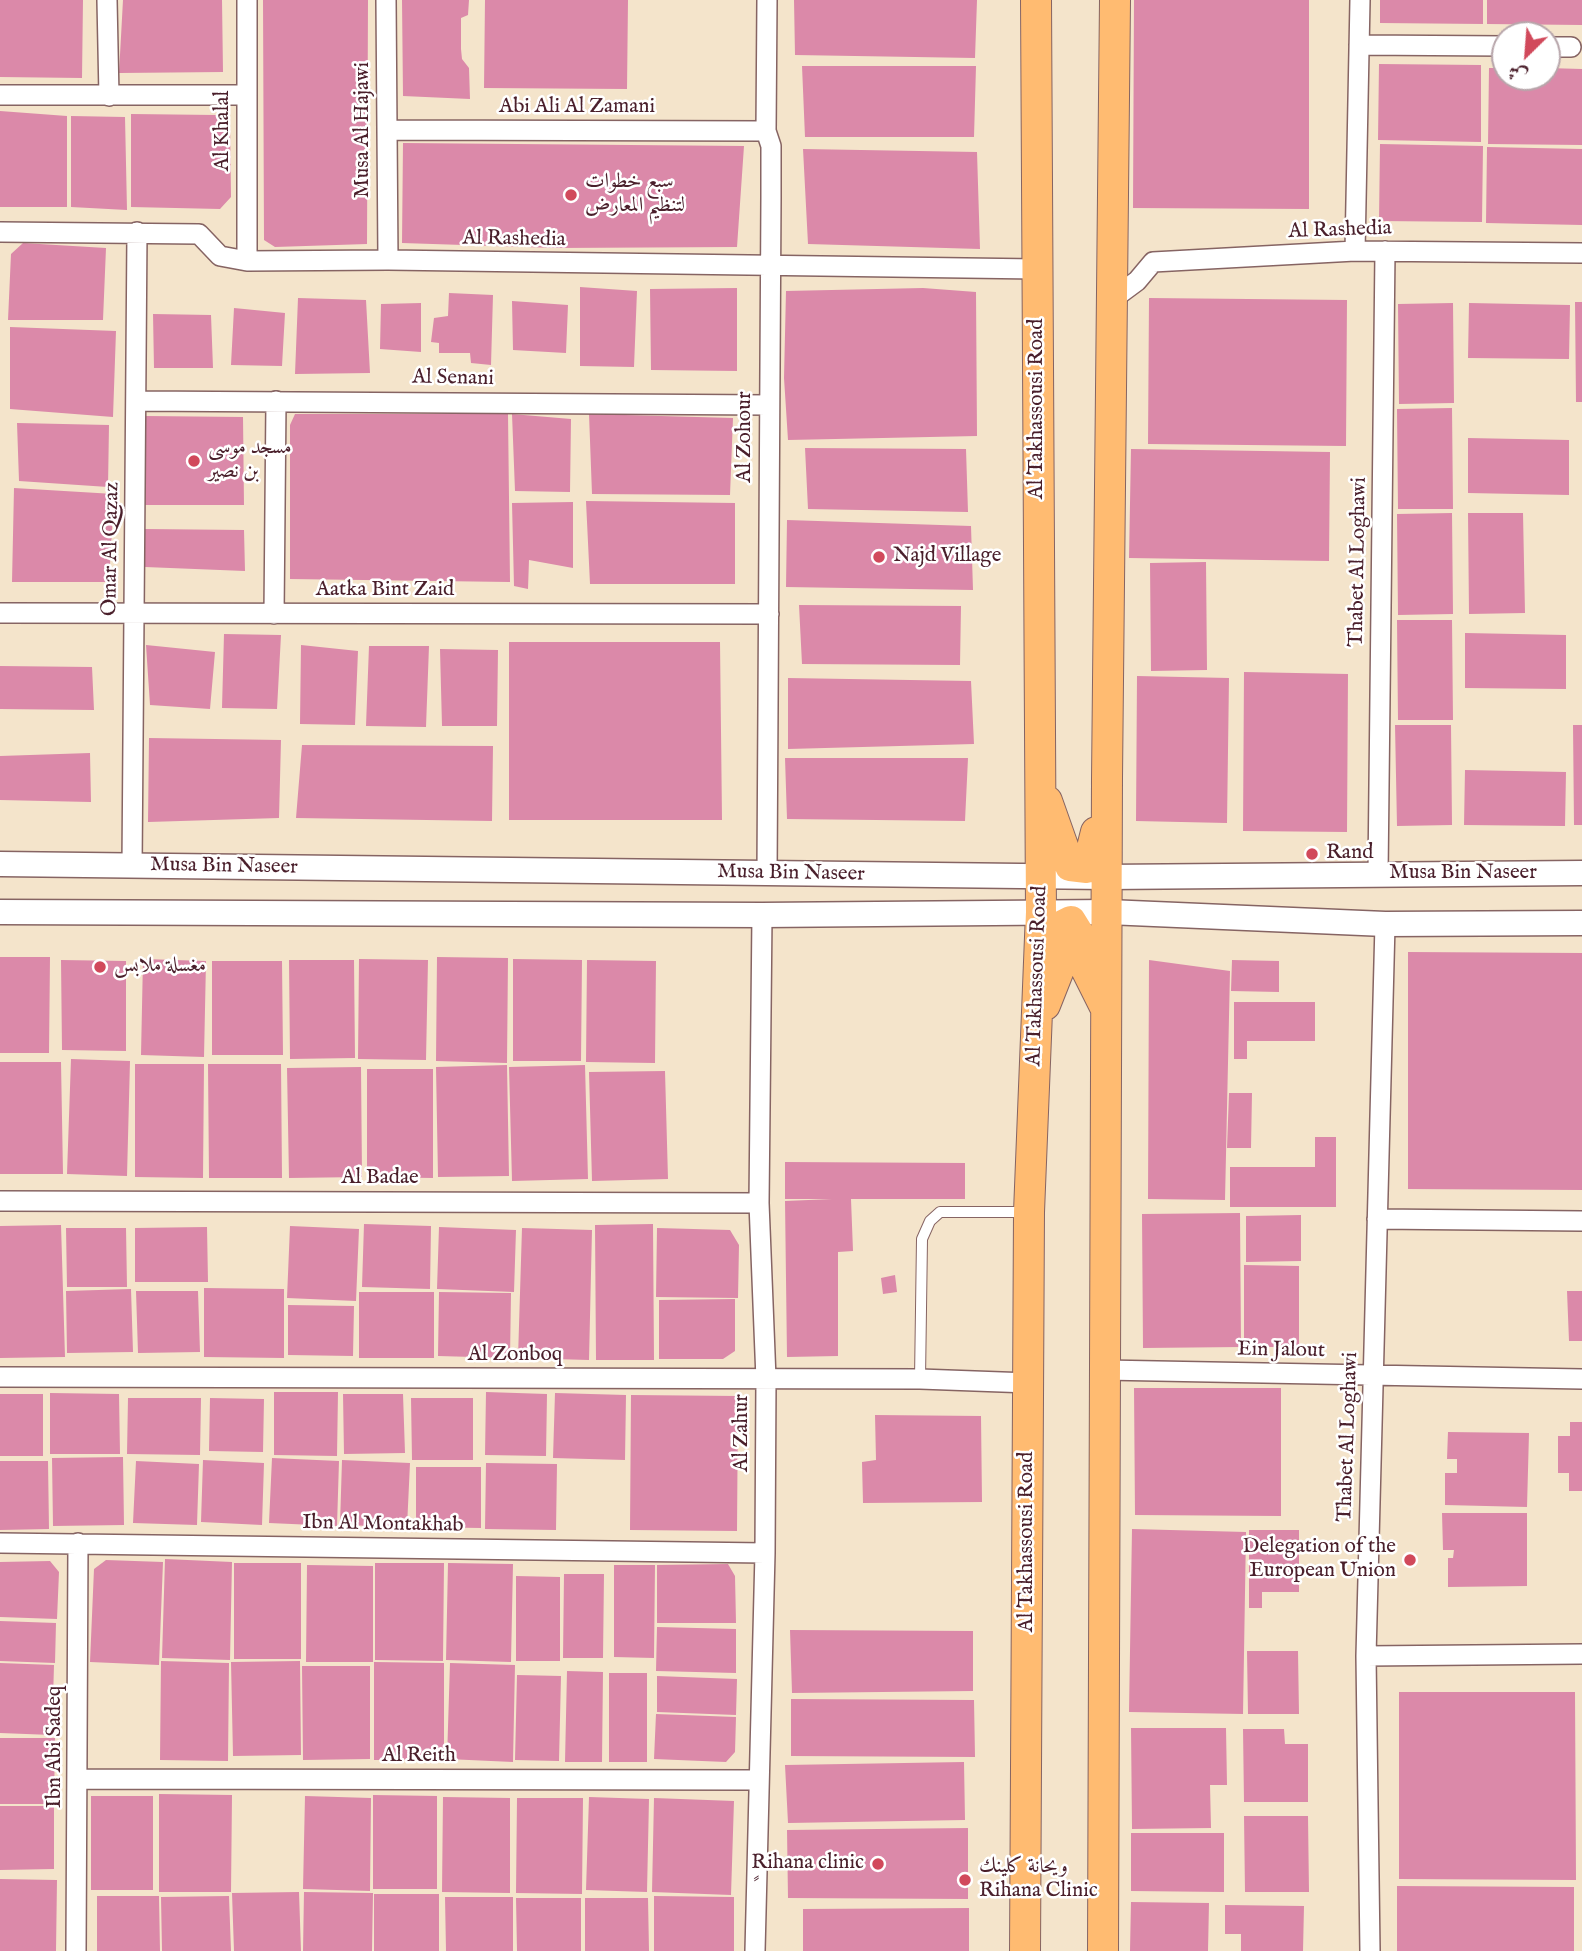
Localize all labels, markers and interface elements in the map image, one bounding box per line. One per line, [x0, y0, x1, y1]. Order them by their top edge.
north arrow [1491, 21, 1561, 91]
text: ش [1504, 58, 1532, 88]
street label: Musa Al Hajawi [351, 62, 377, 198]
street label: Al Khalal [211, 91, 237, 171]
street label: Abi Ali Al Zamani [499, 95, 655, 121]
place label: سبع خطوات لتنظيم المعارض [585, 170, 685, 220]
marker: سبع خطوات لتنظيم المعارض [563, 187, 579, 203]
street label: Al Rashedia [1288, 217, 1392, 245]
street label: Al Rashedia [462, 226, 566, 254]
street label: Al Takhassousi Road [1025, 319, 1051, 499]
street label: Al Senani [412, 366, 494, 392]
street label: Al Zohour [733, 391, 759, 483]
place label: مسجد موسى بن نصير [208, 436, 292, 486]
marker: مسجد موسى بن نصير [186, 453, 202, 469]
street label: Thabet Al Loghawi [1345, 477, 1373, 647]
street label: Omar Al Qazaz [98, 482, 126, 616]
place label: Najd Village [893, 544, 1001, 570]
marker: Najd Village [871, 549, 887, 565]
street label: Aatka Bint Zaid [316, 578, 454, 604]
place label: Rand [1326, 841, 1373, 867]
marker: Rand [1304, 846, 1320, 862]
street label: Musa Bin Naseer [150, 853, 298, 881]
street label: Musa Bin Naseer [717, 860, 865, 888]
street label: Musa Bin Naseer [1389, 861, 1537, 887]
street label: Al Takhassousi Road [1022, 885, 1054, 1067]
place label: مغسلة ملابس [114, 954, 206, 980]
marker: مغسلة ملابس [92, 959, 108, 975]
street label: Al Badae [341, 1166, 419, 1192]
street label: Ein Jalout [1237, 1338, 1325, 1364]
street label: Al Zonboq [468, 1343, 562, 1369]
street label: Thabet Al Loghawi [1333, 1352, 1365, 1522]
street label: Al Zahur [730, 1394, 756, 1472]
street label: Al Takhassousi Road [1015, 1452, 1041, 1632]
street label: Ibn Al Montakhab [302, 1511, 464, 1539]
place label: Delegation of the European Union [1243, 1535, 1396, 1585]
marker: Delegation of the European Union [1402, 1552, 1418, 1568]
street label: Ibn Abi Sadeq [43, 1686, 69, 1808]
street label: Al Reith [382, 1744, 456, 1770]
place label: ٍRihana clinic [751, 1851, 864, 1877]
place label: ويحانة كلينك Rihana Clinic [979, 1855, 1098, 1905]
marker: ٍRihana clinic [870, 1856, 886, 1872]
marker: ويحانة كلينك Rihana Clinic [957, 1872, 973, 1888]

